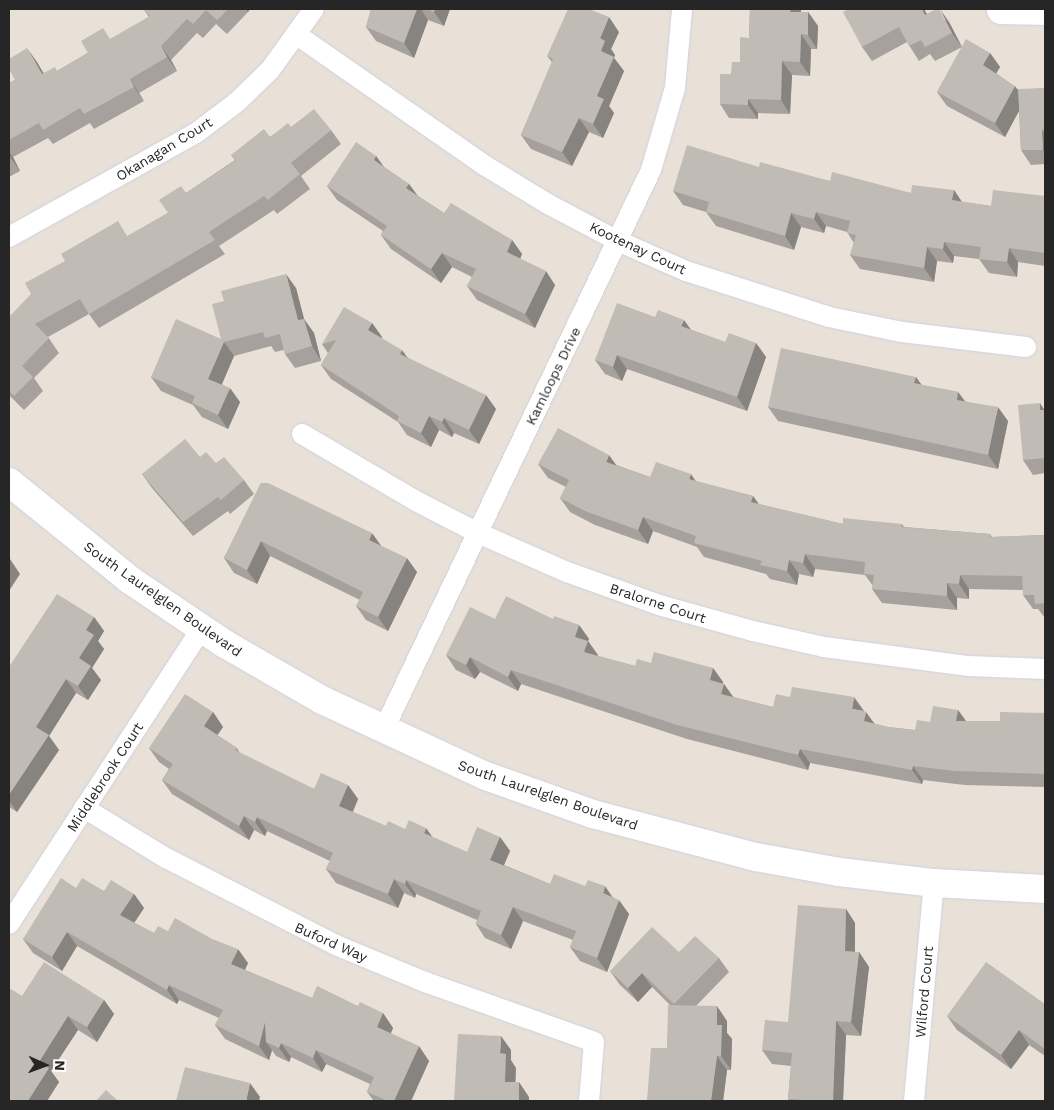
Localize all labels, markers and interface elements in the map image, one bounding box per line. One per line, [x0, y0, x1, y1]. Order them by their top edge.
street label: Okanagan Court [113, 114, 215, 184]
street label: Kootenay Court [587, 218, 689, 278]
street label: Kamloops Drive [522, 324, 584, 428]
street label: South Laurelglen Boulevard [81, 538, 245, 660]
street label: Bralorne Court [608, 580, 708, 626]
street label: Middlebrook Court [63, 719, 147, 835]
street label: South Laurelglen Boulevard [456, 756, 640, 834]
street label: Buford Way [292, 918, 370, 966]
street label: Wilford Court [912, 945, 936, 1039]
north arrow [20, 1040, 70, 1090]
text: N [52, 1060, 68, 1071]

